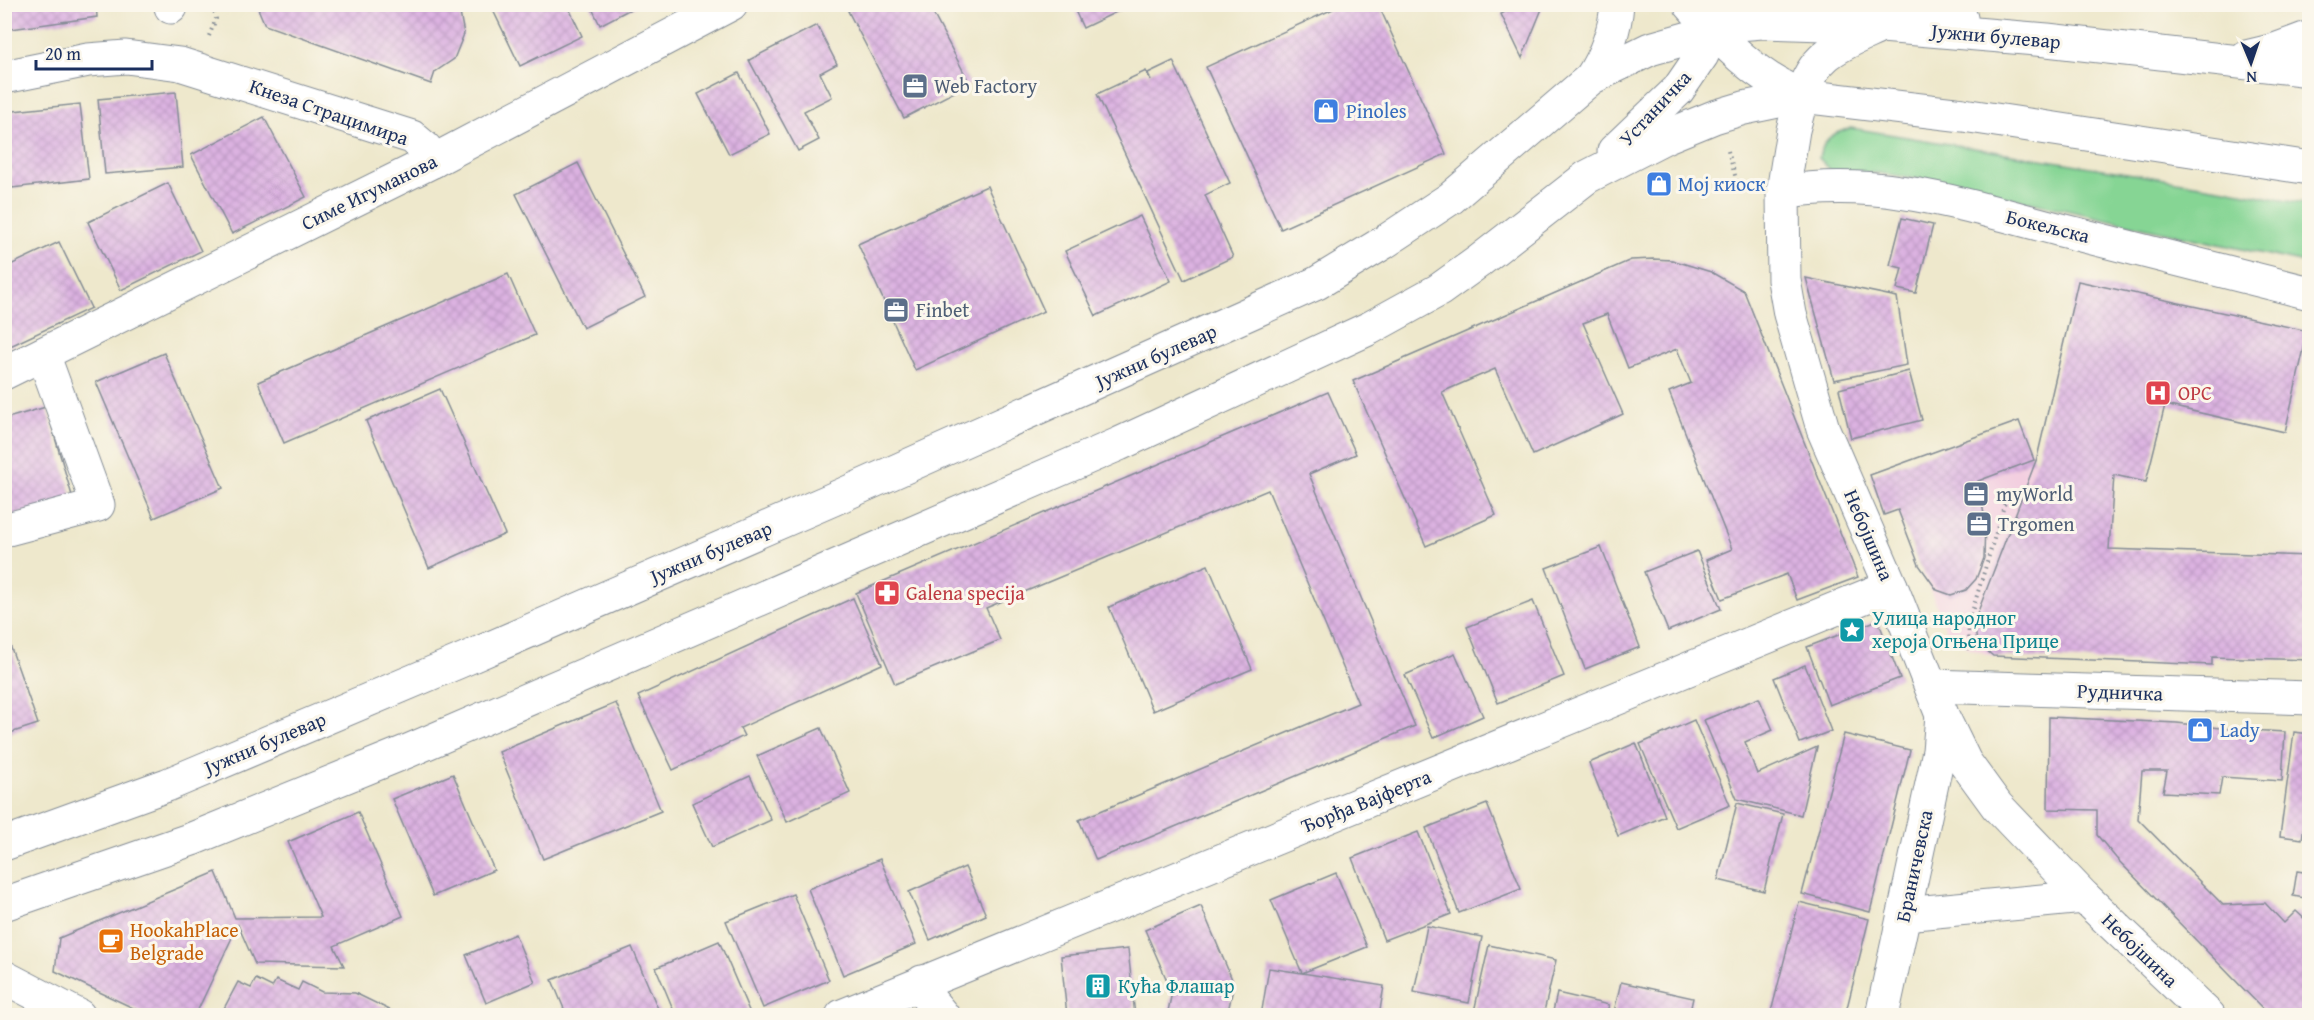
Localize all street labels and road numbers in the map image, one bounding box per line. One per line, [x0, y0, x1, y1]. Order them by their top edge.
street label: Јужни булевар [1927, 15, 2062, 56]
street label: Устаничка [1612, 63, 1698, 152]
street label: Кнеза Страцимира [246, 71, 413, 152]
street label: Симе Игуманова [296, 146, 442, 237]
street label: Бокељска [2003, 201, 2093, 250]
street label: Јужни булевар [1088, 316, 1221, 396]
street label: Небојшина [1837, 485, 1902, 585]
street label: Јужни булевар [643, 513, 776, 591]
street label: Рудничка [2077, 676, 2164, 708]
street label: Јужни булевар [197, 704, 330, 782]
street label: Ђорђа Вајферта [1296, 761, 1436, 840]
street label: Браничевска [1887, 807, 1940, 925]
street label: Небојшина [2096, 906, 2186, 994]

